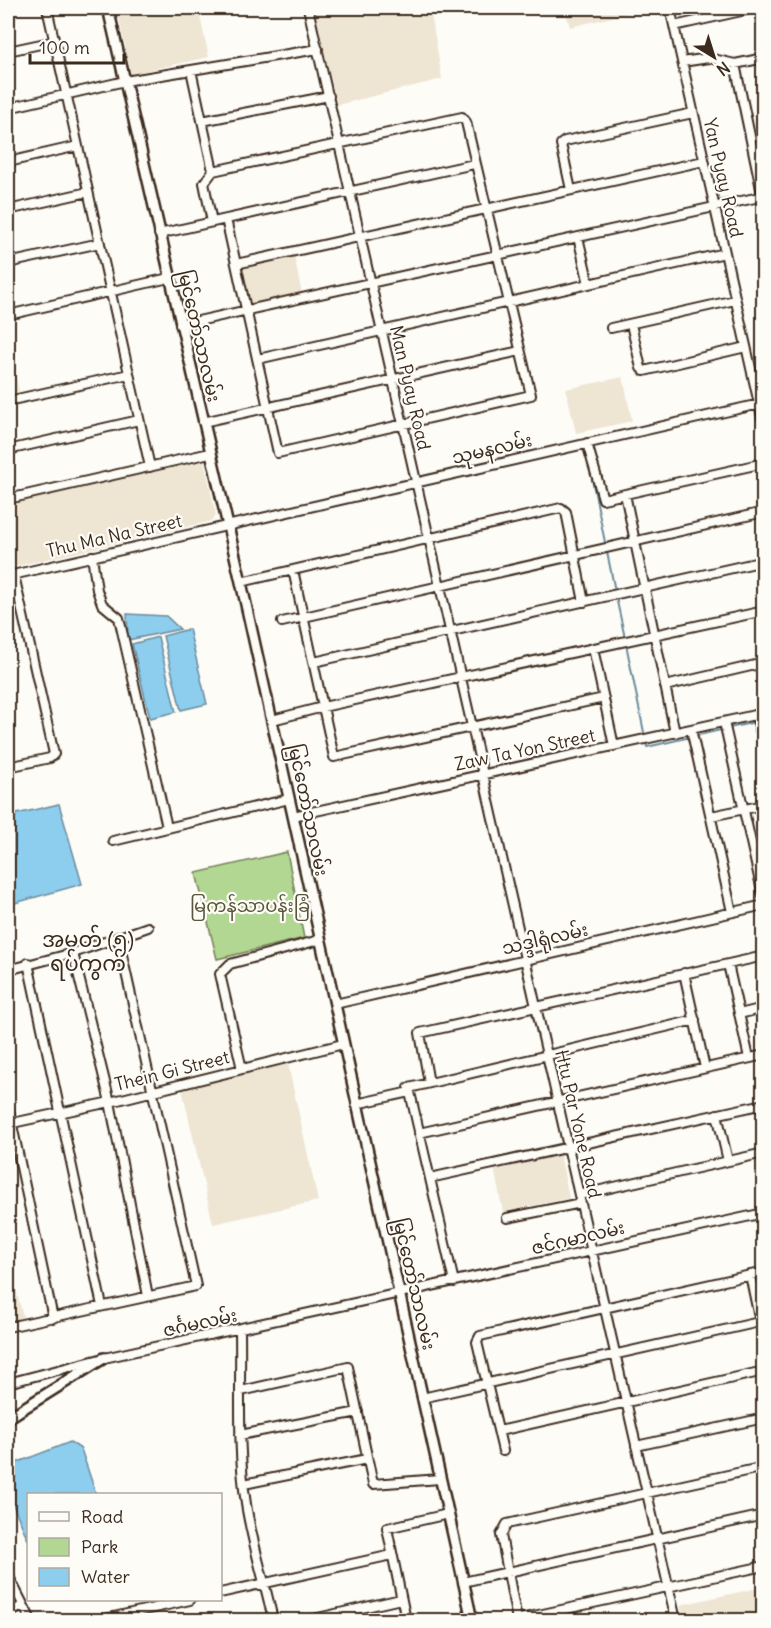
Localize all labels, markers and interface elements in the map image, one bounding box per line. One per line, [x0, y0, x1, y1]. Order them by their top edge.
scale bar [30, 27, 124, 65]
north arrow [684, 27, 744, 87]
text: 100 m [39, 36, 90, 59]
text: N [713, 58, 734, 80]
street label: Yan Pyay Road [699, 116, 748, 240]
street label: မြင်တော်သာလမ်း [169, 267, 227, 405]
street label: Man Pyay Road [385, 323, 436, 453]
street label: သုမနလမ်း [449, 427, 535, 473]
street label: Thu Ma Na Street [44, 509, 184, 562]
street label: Zaw Ta Yon Street [453, 723, 597, 776]
street label: မြင်တော်သာလမ်း [279, 741, 335, 879]
park label: မြကန်သာပန်းခြံ [190, 893, 310, 921]
street label: သဒ္ဒါရုံလမ်း [499, 916, 591, 964]
district label: အမှတ် (၅) ရပ်ကွက် [42, 924, 134, 981]
street label: Thein Gi Street [112, 1045, 232, 1096]
street label: Htu Par Yone Road [550, 1047, 607, 1201]
street label: မြင်တော်သာလမ်း [384, 1215, 442, 1353]
street label: ဇင်ဂမာလမ်း [529, 1215, 627, 1259]
street label: ဇင်္ဂမလမ်း [161, 1302, 239, 1342]
legend [27, 1493, 222, 1601]
text: Road [81, 1505, 124, 1528]
text: Park [81, 1535, 118, 1558]
text: Water [81, 1565, 131, 1588]

